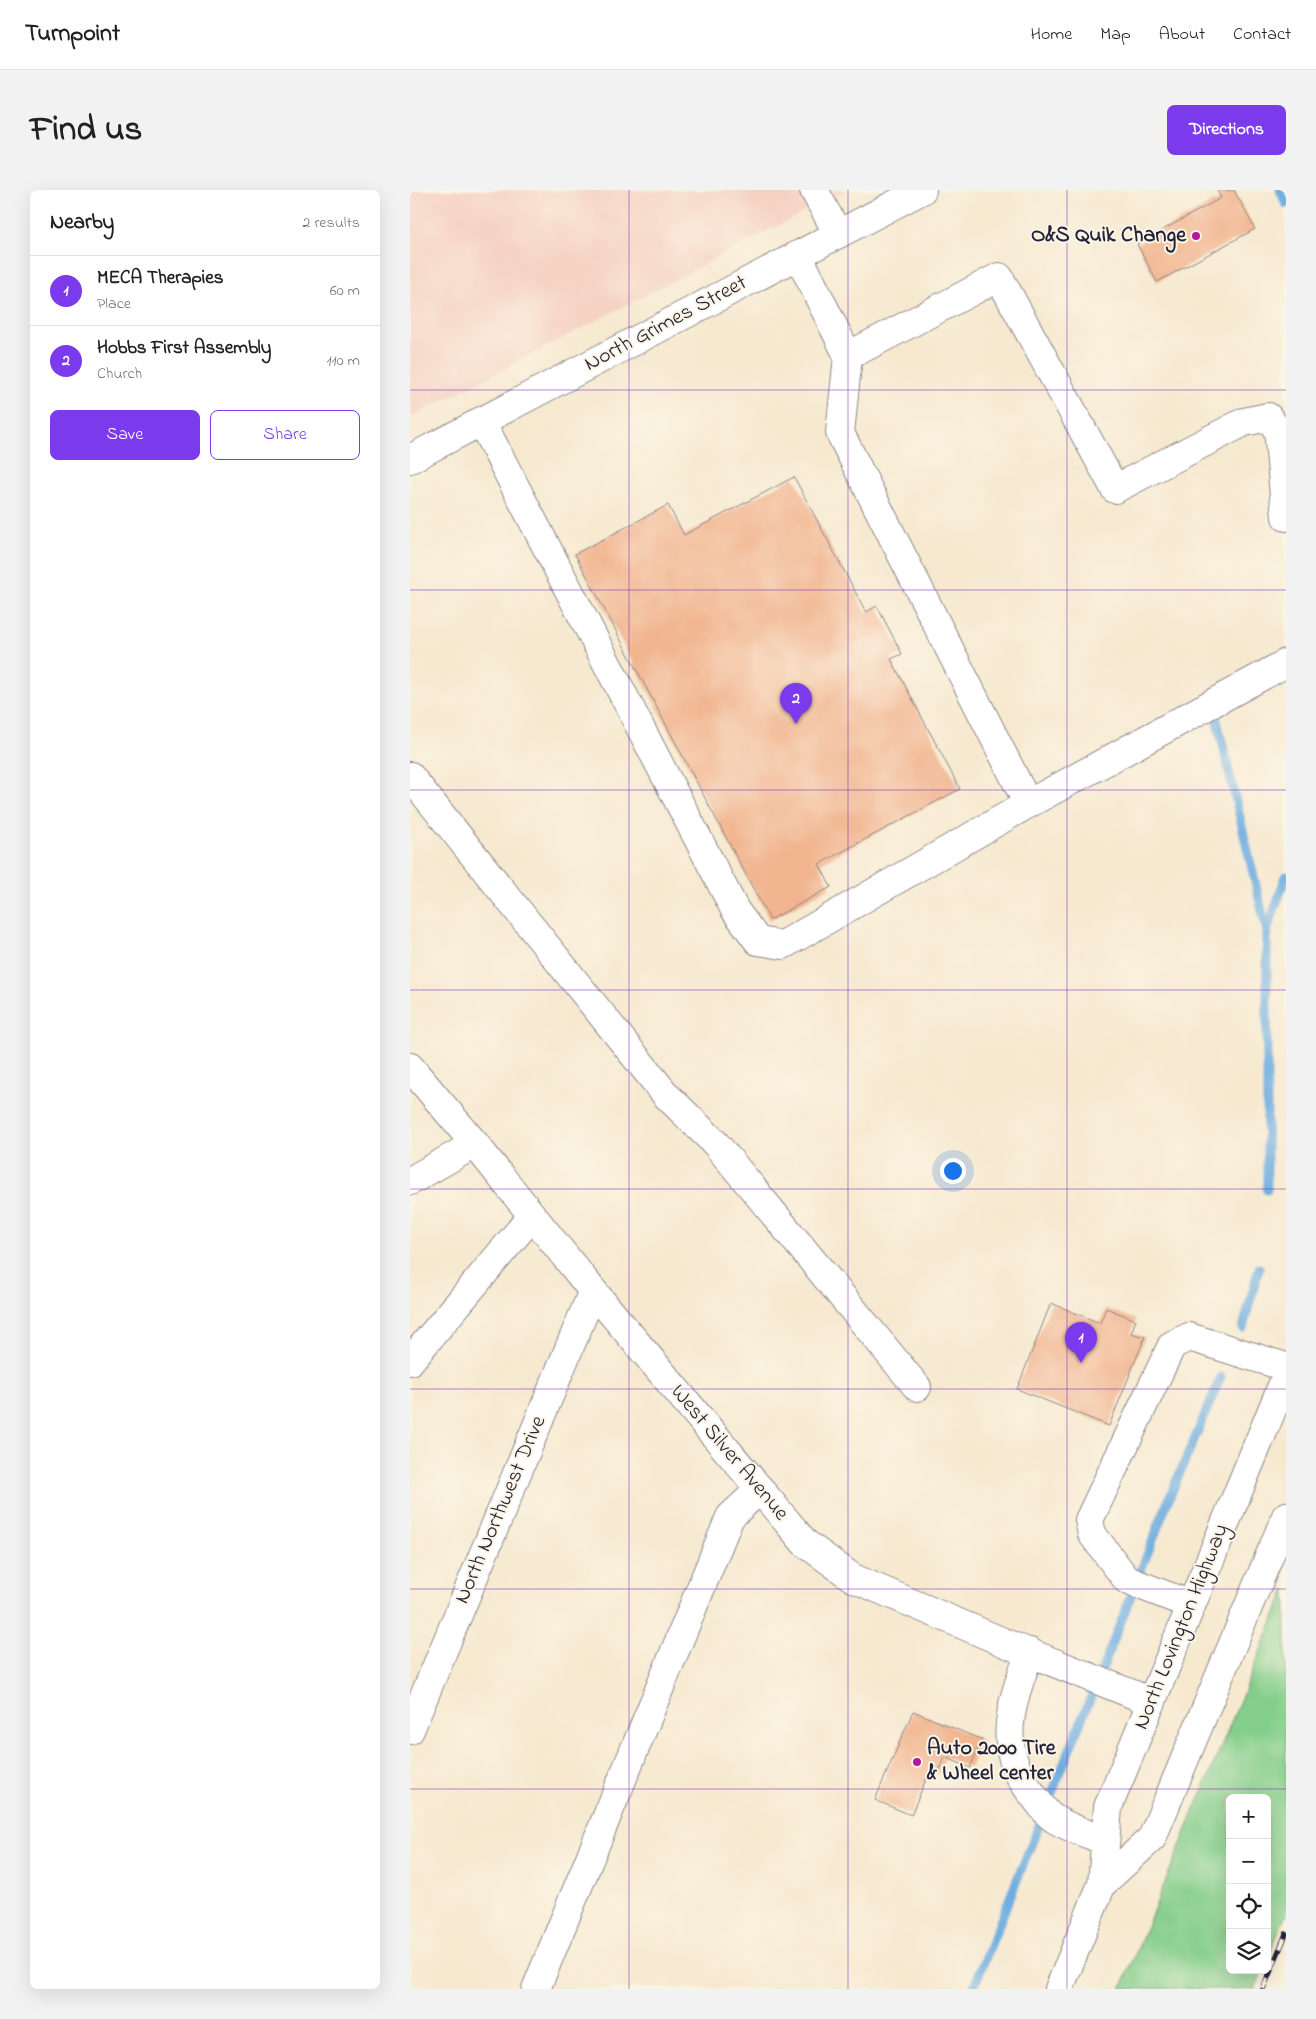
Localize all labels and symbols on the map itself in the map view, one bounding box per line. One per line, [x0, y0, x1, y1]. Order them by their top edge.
place label: O&S Quik Change [1031, 220, 1187, 253]
marker: O&S Quik Change [1190, 230, 1202, 242]
street label: North Grimes Street [579, 267, 754, 380]
pin: 2 [780, 683, 812, 724]
your location [940, 1158, 966, 1184]
pin: 1 [1065, 1322, 1097, 1363]
street label: West Silver Avenue [662, 1378, 796, 1528]
street label: North Northwest Drive [447, 1411, 555, 1609]
street label: North Lovington Highway [1126, 1519, 1239, 1735]
place label: Auto 2000 Tire & Wheel center [926, 1733, 1057, 1790]
marker: Auto 2000 Tire & Wheel center [911, 1756, 923, 1768]

